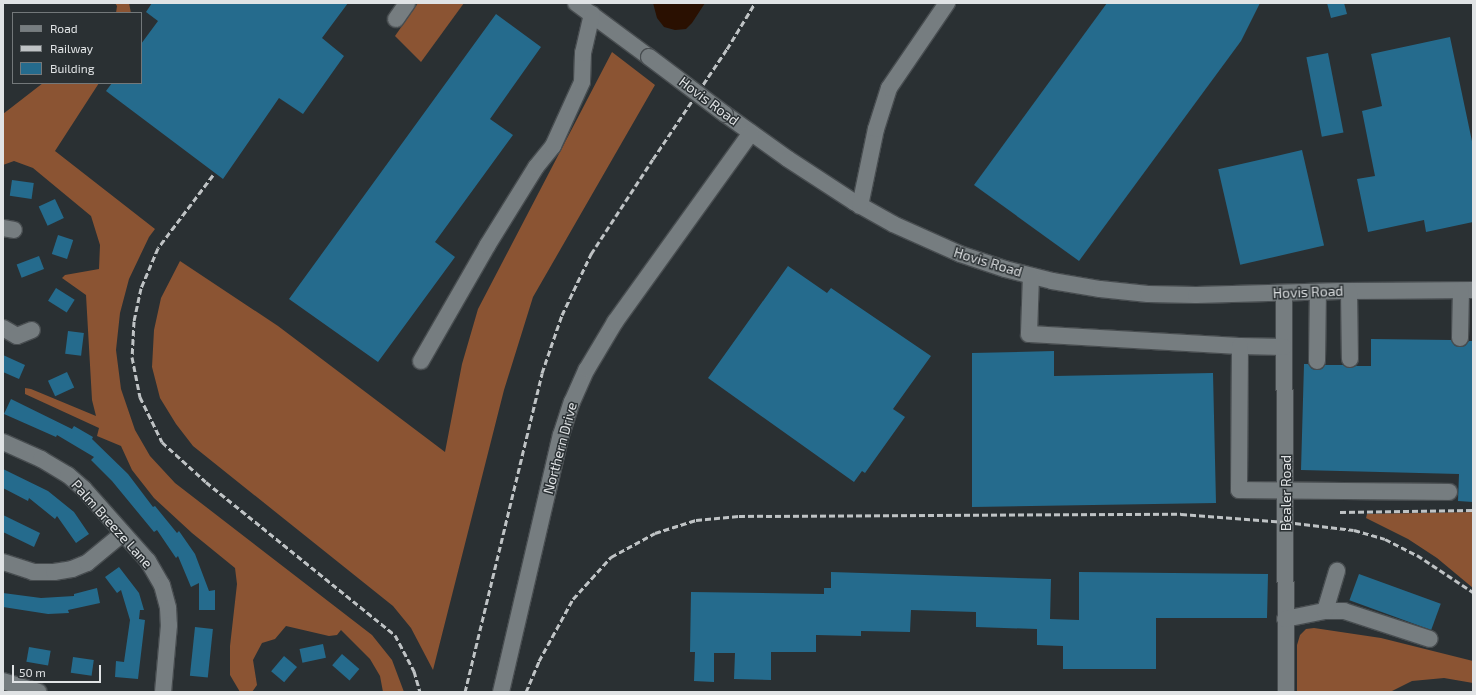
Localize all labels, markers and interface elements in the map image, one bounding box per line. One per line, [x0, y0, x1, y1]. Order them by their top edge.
legend [12, 12, 142, 84]
text: Road [50, 21, 78, 35]
text: Railway [50, 41, 93, 55]
text: Building [50, 61, 94, 75]
street label: Hovis Road [676, 73, 742, 129]
street label: Hovis Road [952, 244, 1024, 280]
street label: Hovis Road [1272, 282, 1344, 302]
street label: Northern Drive [540, 400, 580, 496]
street label: Bealer Road [1278, 455, 1294, 531]
street label: Palm Breeze Lane [68, 476, 156, 572]
scale bar [14, 657, 103, 683]
text: 50 m [19, 665, 46, 679]

